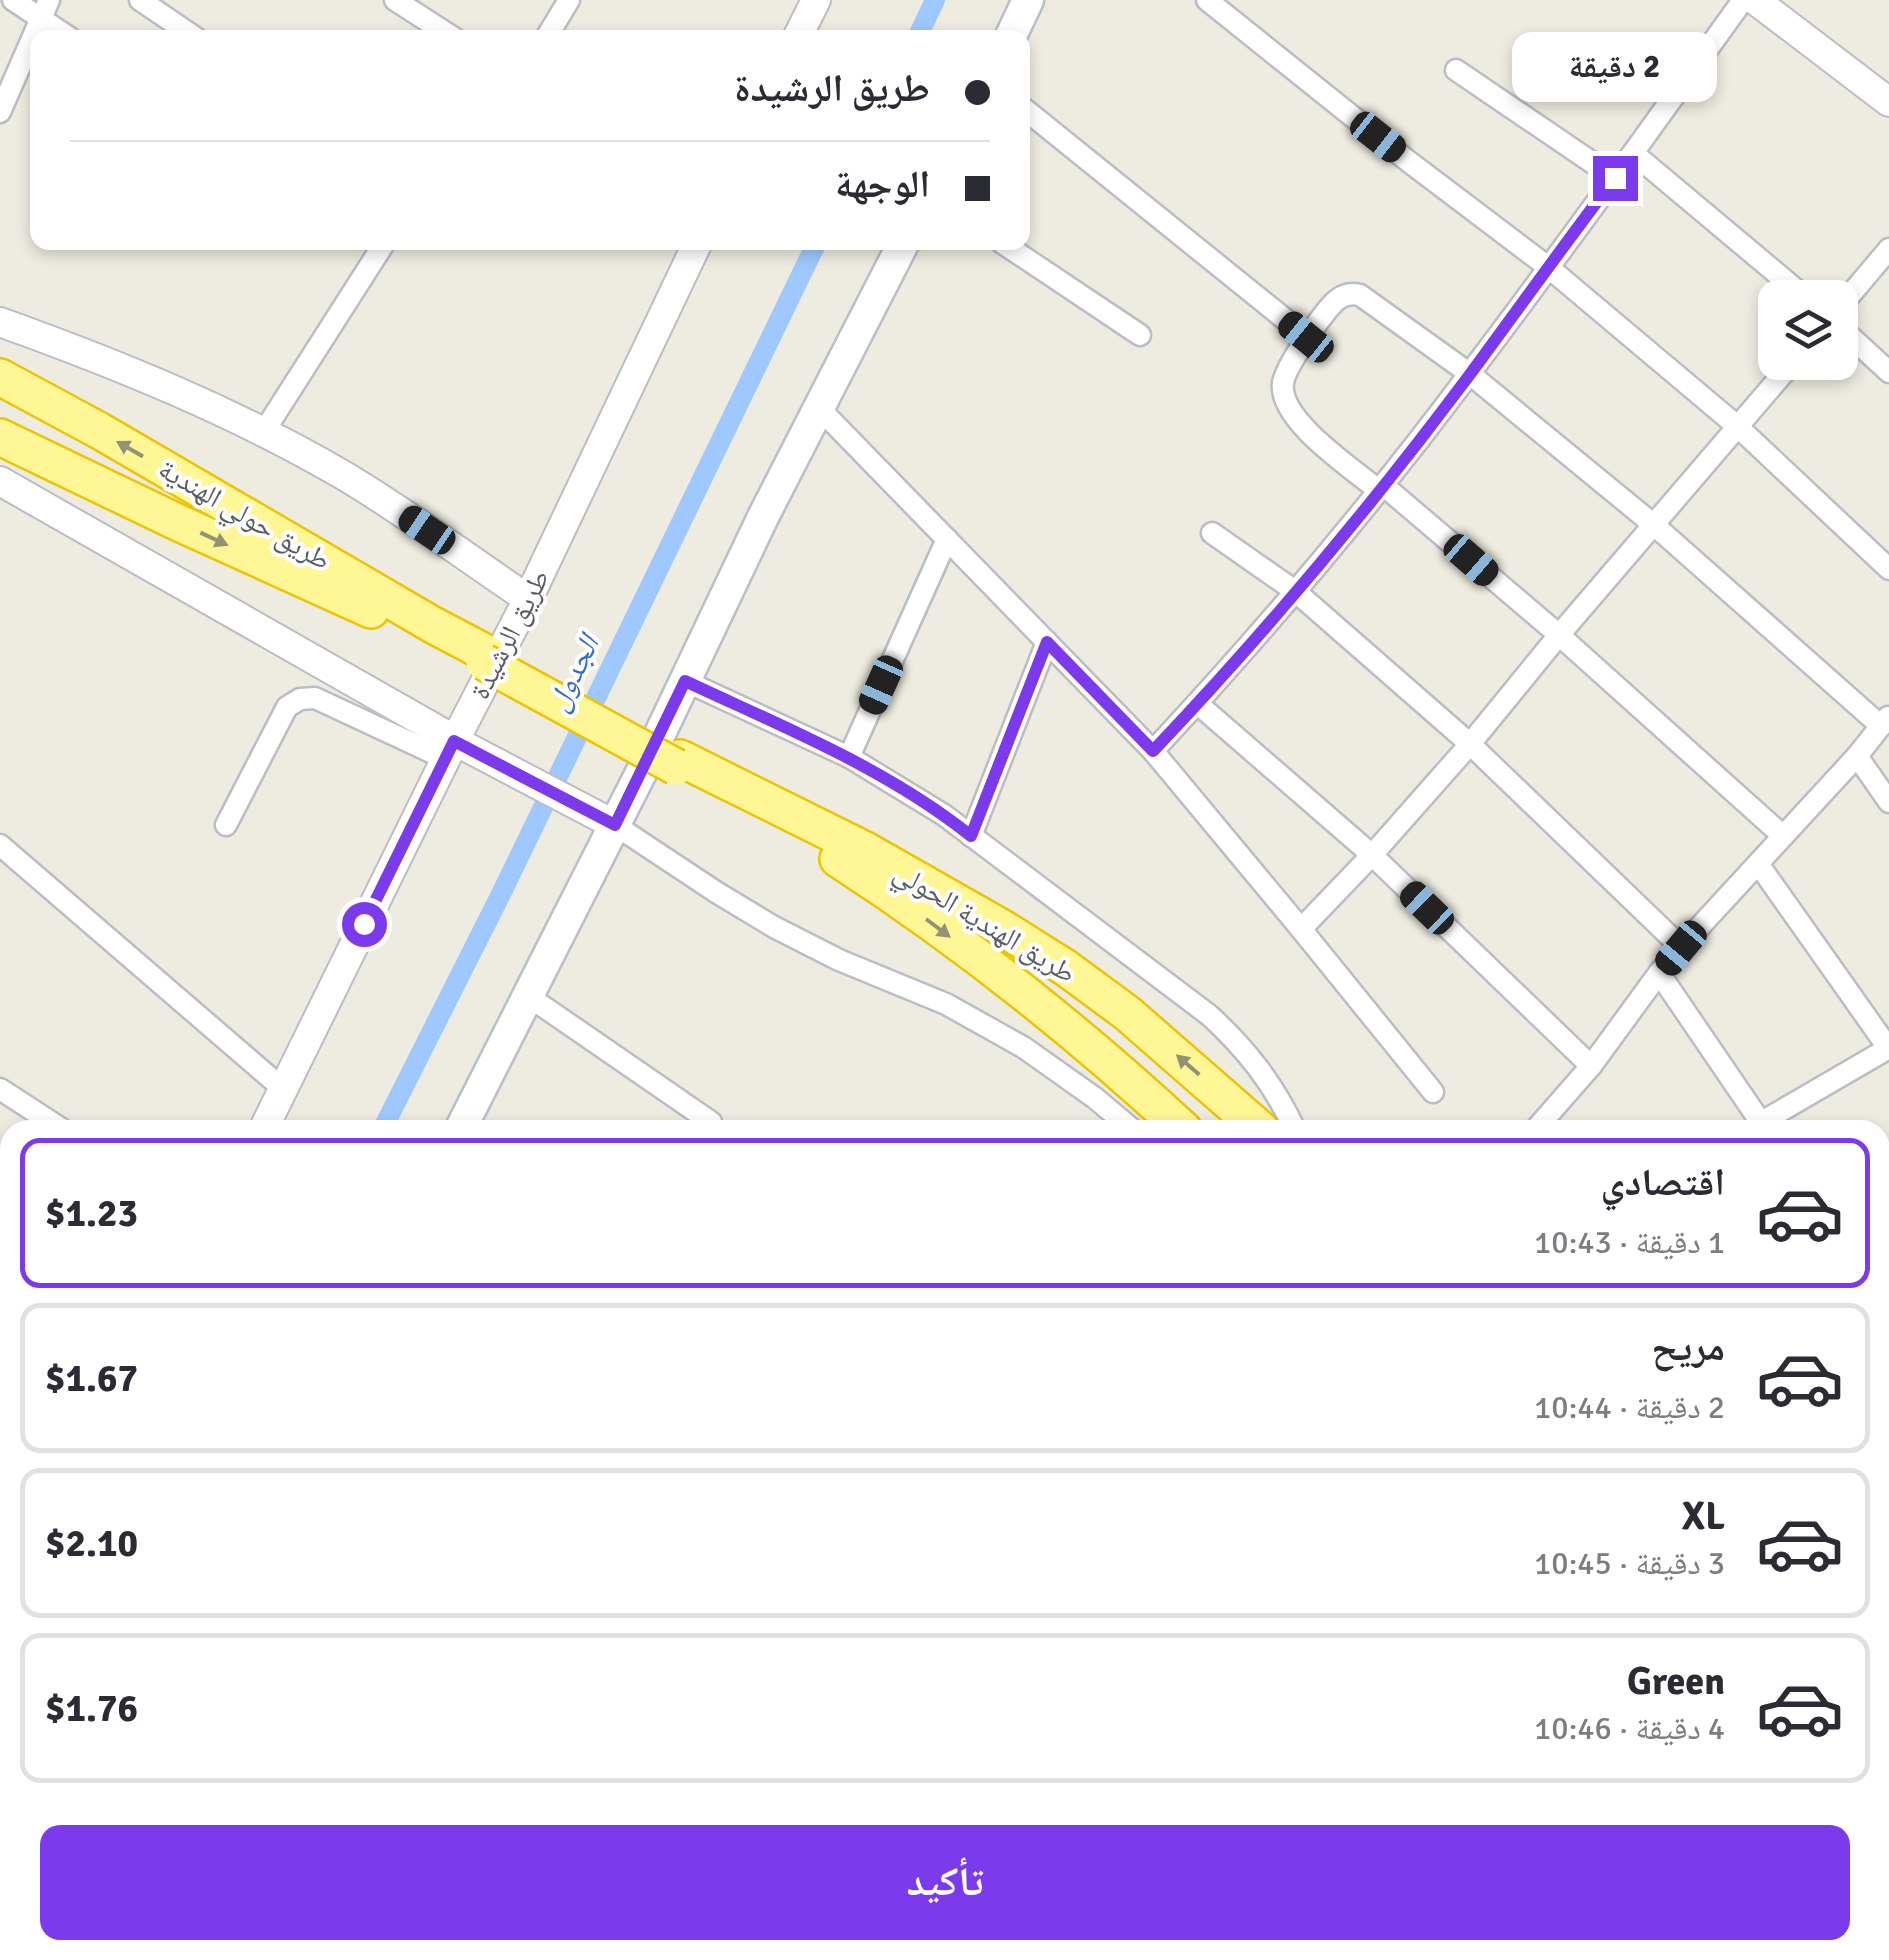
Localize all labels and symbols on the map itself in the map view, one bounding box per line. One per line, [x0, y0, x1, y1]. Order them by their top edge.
callout: 2 دقيقة [1512, 33, 1718, 103]
car [1345, 107, 1411, 167]
route end [1593, 156, 1638, 201]
car [1273, 306, 1339, 368]
one-way arrow [116, 440, 144, 458]
street label: طريق حولي الهندية [150, 452, 336, 582]
car [394, 501, 460, 559]
car [1439, 529, 1503, 591]
one-way arrow [200, 531, 229, 548]
street label: طريق الرشيدة [463, 564, 557, 705]
water label: الجدول [539, 627, 609, 717]
car [855, 651, 907, 719]
street label: طريق الهندية الحولي [885, 855, 1082, 995]
car [1395, 876, 1459, 940]
route start [342, 902, 387, 947]
car [1650, 915, 1712, 981]
one-way arrow [925, 917, 951, 937]
one-way arrow [1176, 1055, 1201, 1077]

